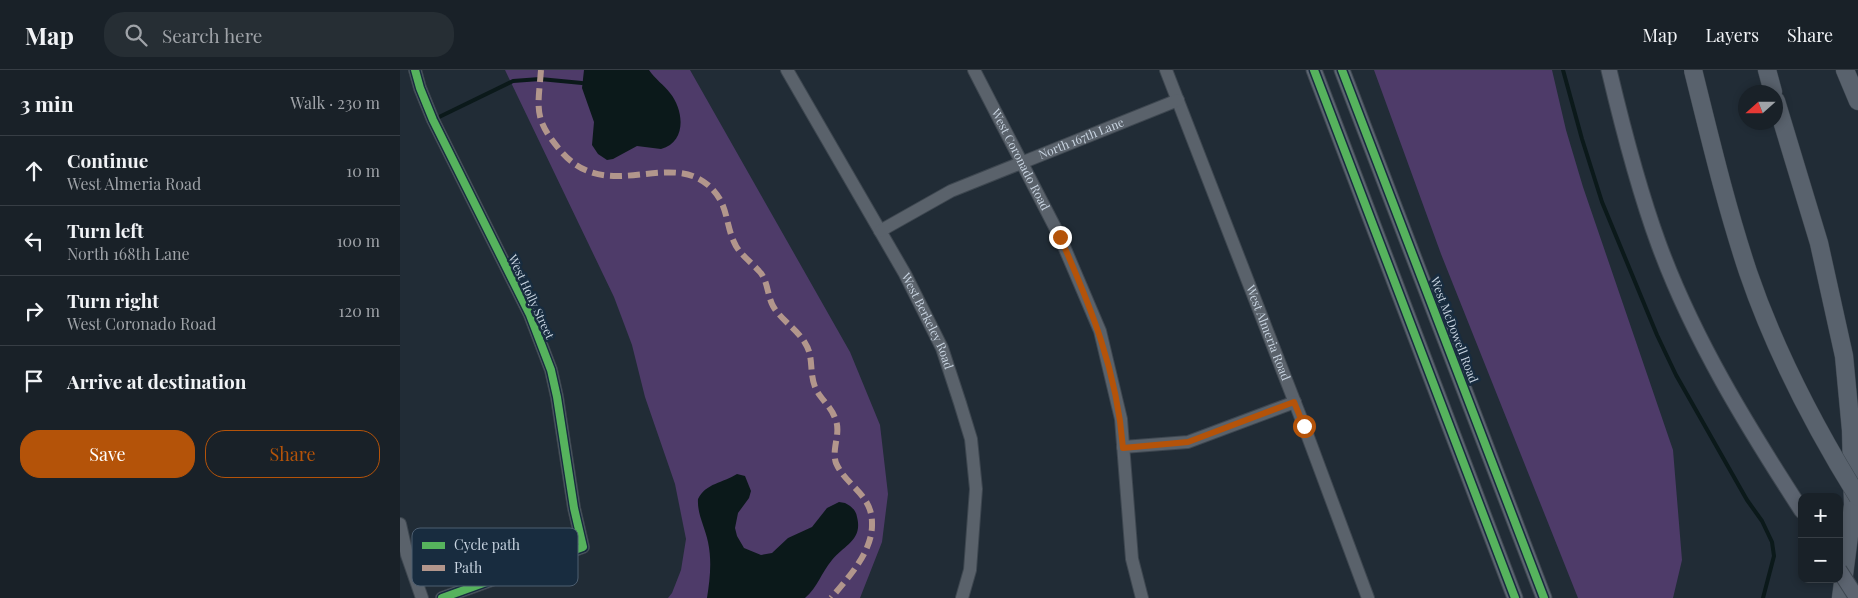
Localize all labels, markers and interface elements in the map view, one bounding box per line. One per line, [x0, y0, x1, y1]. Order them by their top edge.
search box [104, 12, 454, 57]
text: Map [25, 19, 74, 51]
icon: search [122, 21, 150, 49]
text: Search here [162, 22, 262, 48]
text: Map [1642, 23, 1677, 47]
text: Layers [1705, 23, 1759, 47]
text: Share [1787, 23, 1833, 47]
north arrow [1738, 85, 1783, 130]
text: 3 min [20, 89, 74, 117]
text: Walk · 230 m [290, 92, 380, 113]
street label: West Coronado Road [988, 105, 1054, 213]
street label: North 167th Lane [1036, 113, 1126, 162]
text: Continue [67, 147, 148, 173]
icon: ahead [20, 157, 48, 185]
text: 10 m [346, 160, 380, 181]
text: West Almeria Road [67, 173, 201, 194]
text: Turn left [67, 217, 144, 243]
route end [1049, 226, 1072, 249]
icon: left [20, 227, 48, 255]
text: 100 m [337, 230, 380, 251]
text: North 168th Lane [67, 243, 190, 264]
street label: West Holly Street [505, 251, 559, 342]
street label: West Berkeley Road [898, 269, 957, 371]
street label: West McDowell Road [1427, 274, 1482, 385]
street label: West Almeria Road [1243, 282, 1295, 383]
text: Turn right [67, 287, 159, 313]
icon: right [20, 297, 48, 325]
text: 120 m [339, 300, 380, 321]
text: West Coronado Road [67, 313, 216, 334]
icon: arrive [20, 367, 48, 395]
text: Arrive at destination [67, 368, 247, 394]
route start [1293, 415, 1316, 438]
button: Save [20, 430, 195, 478]
button: Share [205, 430, 380, 478]
map controls [1798, 493, 1843, 583]
button: + [1798, 493, 1843, 538]
legend [412, 528, 578, 586]
text: Cycle path [454, 535, 521, 554]
button: − [1798, 538, 1843, 583]
text: Path [454, 558, 483, 577]

